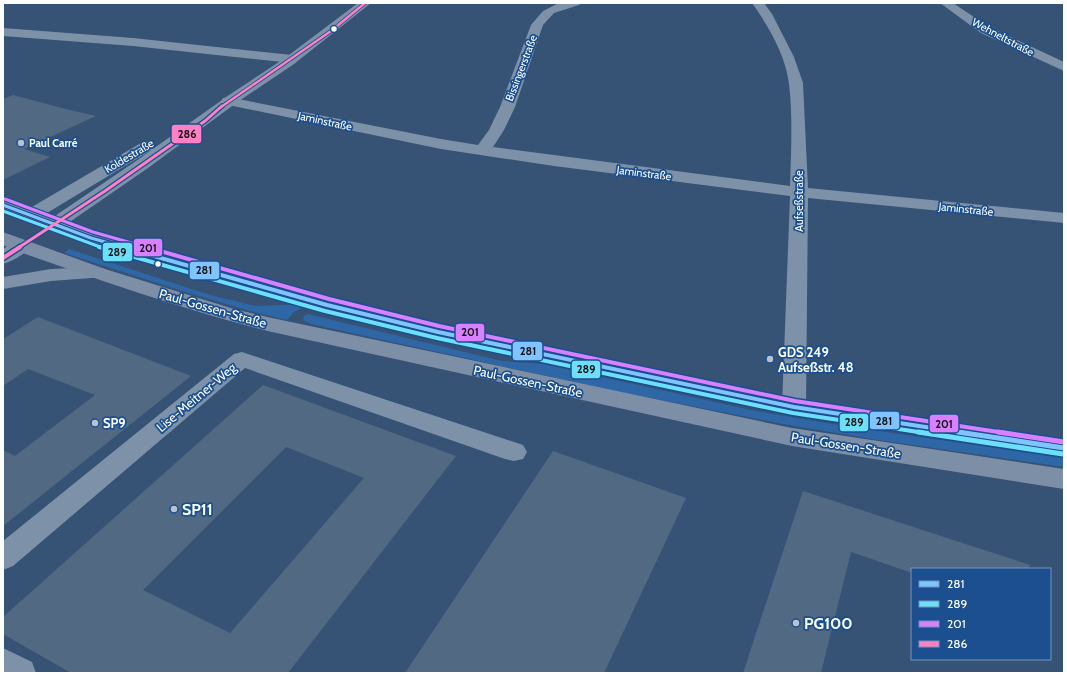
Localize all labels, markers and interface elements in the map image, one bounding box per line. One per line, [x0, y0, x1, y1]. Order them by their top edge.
street label: Wehneltstraße [969, 15, 1037, 59]
unlabelled marker [329, 24, 339, 34]
street label: Bissingerstraße [502, 33, 540, 103]
street label: Jaminstraße [296, 108, 354, 134]
line badge: 286 [171, 124, 202, 144]
text: 286 [178, 127, 196, 141]
place label: Paul Carré [29, 136, 78, 150]
street label: Koldestraße [102, 136, 157, 176]
marker: Paul Carré [16, 138, 26, 148]
street label: Jaminstraße [615, 163, 672, 183]
street label: Aufseßstraße [792, 170, 806, 232]
street label: Jaminstraße [937, 199, 994, 219]
line badge: 201 [133, 238, 163, 257]
text: 201 [139, 241, 157, 255]
line badge: 289 [102, 242, 133, 262]
text: 289 [108, 245, 126, 259]
unlabelled marker [153, 259, 163, 269]
line badge: 281 [189, 261, 220, 280]
text: 281 [196, 263, 212, 277]
street label: Paul-Gossen-Straße [158, 285, 269, 331]
line badge: 201 [455, 323, 485, 342]
text: 201 [461, 325, 479, 339]
line badge: 281 [512, 341, 543, 361]
text: 281 [520, 344, 536, 358]
place label: GDS 249 Aufseßstr. 48 [778, 344, 854, 375]
marker: GDS 249 Aufseßstr. 48 [765, 354, 775, 364]
street label: Lise-Meitner-Weg [153, 359, 239, 435]
line badge: 289 [571, 360, 601, 379]
street label: Paul-Gossen-Straße [472, 362, 584, 400]
text: 289 [577, 362, 595, 376]
line badge: 281 [869, 411, 900, 430]
line badge: 289 [839, 413, 869, 432]
text: 281 [876, 414, 892, 428]
line badge: 201 [929, 414, 959, 433]
place label: SP9 [103, 415, 126, 431]
text: 289 [845, 415, 863, 429]
text: 201 [935, 417, 953, 431]
marker: SP9 [90, 418, 100, 428]
street label: Paul-Gossen-Straße [790, 428, 902, 462]
place label: SP11 [182, 500, 213, 519]
marker: SP11 [169, 504, 179, 514]
legend [911, 568, 1051, 660]
text: 281 [947, 576, 964, 591]
text: 289 [947, 596, 968, 611]
place label: PG100 [804, 614, 853, 633]
text: 201 [947, 616, 966, 631]
marker: PG100 [791, 618, 801, 628]
text: 286 [947, 636, 968, 651]

